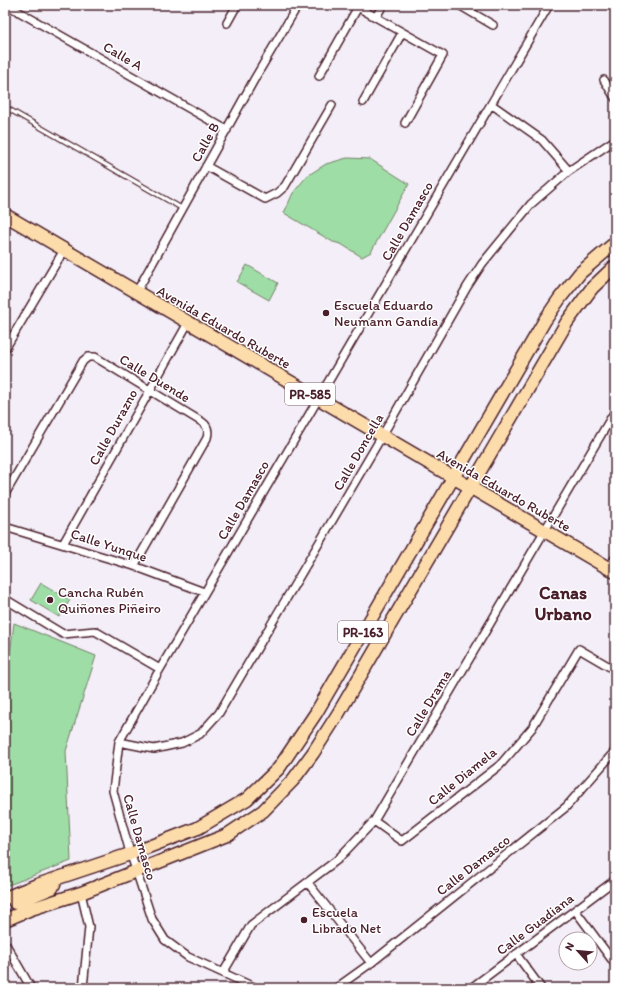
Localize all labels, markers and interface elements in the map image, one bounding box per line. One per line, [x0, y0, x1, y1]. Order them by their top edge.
street label: Calle A [100, 38, 146, 75]
street label: Calle B [188, 119, 223, 165]
street label: Calle Damasco [378, 178, 437, 264]
street label: Avenida Eduardo Ruberte [154, 282, 294, 373]
place label: Escuela Eduardo Neumann Gandía [334, 297, 438, 330]
marker: Escuela Eduardo Neumann Gandía [321, 308, 331, 318]
street label: Calle Duende [116, 351, 194, 406]
road number: PR-585 [285, 383, 335, 405]
street label: Calle Durazno [85, 386, 141, 468]
street label: Calle Doncella [330, 411, 387, 494]
street label: Avenida Eduardo Ruberte [434, 445, 574, 536]
street label: Calle Damasco [214, 457, 273, 543]
street label: Calle Yunque [69, 525, 149, 566]
district label: Canas Urbano [534, 582, 592, 625]
place label: Cancha Rubén Quiñones Piñeiro [58, 584, 161, 617]
marker: Cancha Rubén Quiñones Piñeiro [45, 595, 55, 605]
road number: PR-163 [338, 621, 388, 643]
street label: Calle Drama [402, 666, 455, 740]
street label: Calle Diamela [425, 743, 501, 809]
street label: Calle Damasco [119, 792, 160, 882]
street label: Calle Damasco [433, 831, 514, 899]
street label: Calle Guadiana [493, 889, 578, 959]
place label: Escuela Librado Net [312, 904, 381, 937]
marker: Escuela Librado Net [299, 915, 309, 925]
north arrow [558, 931, 598, 971]
text: N [562, 940, 577, 953]

